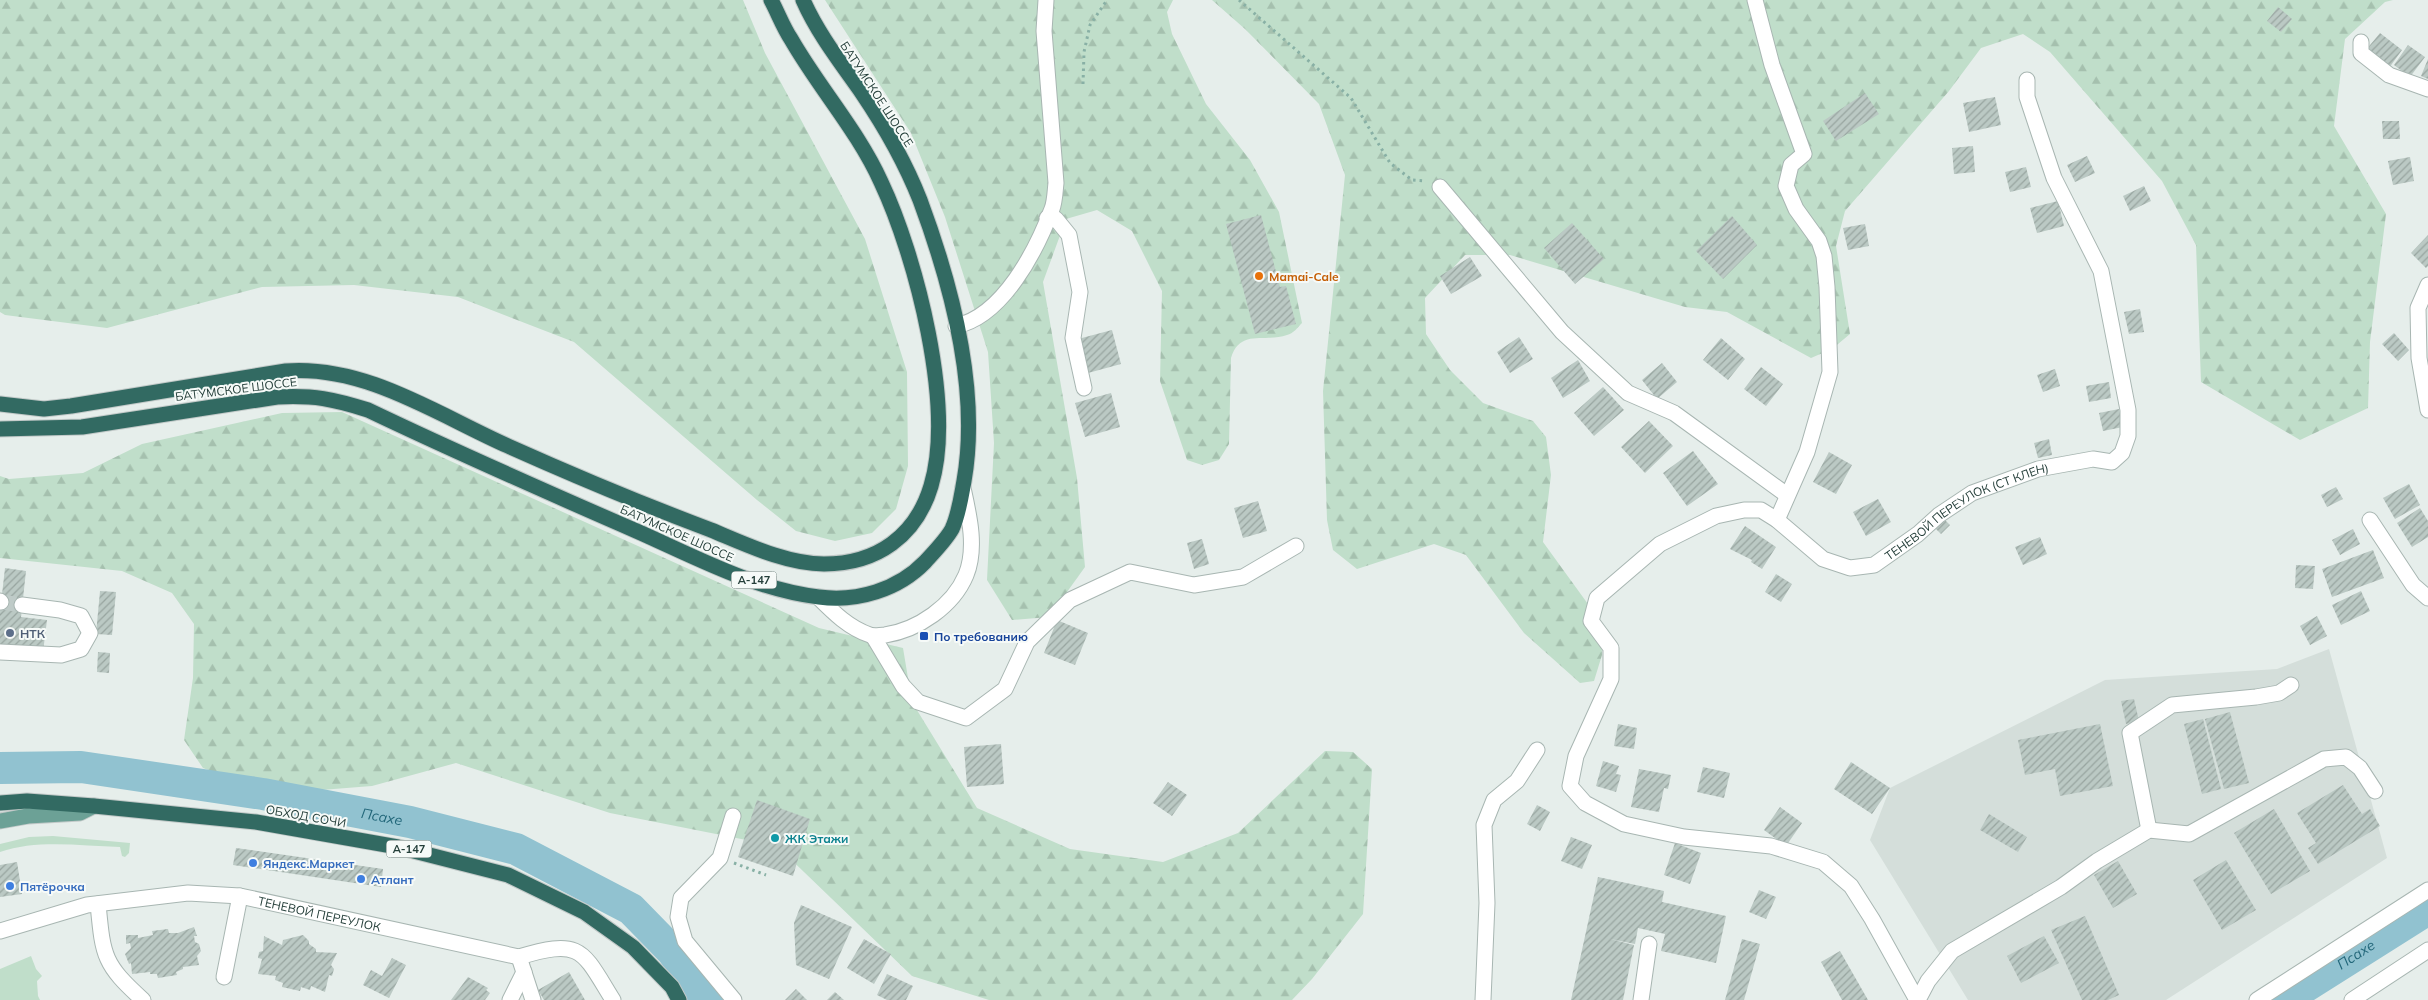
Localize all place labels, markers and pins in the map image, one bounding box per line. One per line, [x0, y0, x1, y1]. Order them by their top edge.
place label: Mamai-Cale [1269, 269, 1339, 284]
marker: Mamai-Cale [1253, 270, 1265, 282]
place label: НТК [20, 626, 46, 641]
marker: НТК [4, 627, 16, 639]
place label: По требованию [934, 629, 1028, 644]
marker: По требованию [918, 630, 930, 642]
place label: ЖК Этажи [785, 831, 848, 846]
marker: ЖК Этажи [769, 832, 781, 844]
place label: Яндекс.Маркет [263, 856, 355, 871]
marker: Яндекс.Маркет [247, 857, 259, 869]
place label: Атлант [371, 872, 414, 887]
marker: Атлант [355, 873, 367, 885]
place label: Пятёрочка [20, 879, 85, 894]
marker: Пятёрочка [4, 880, 16, 892]

